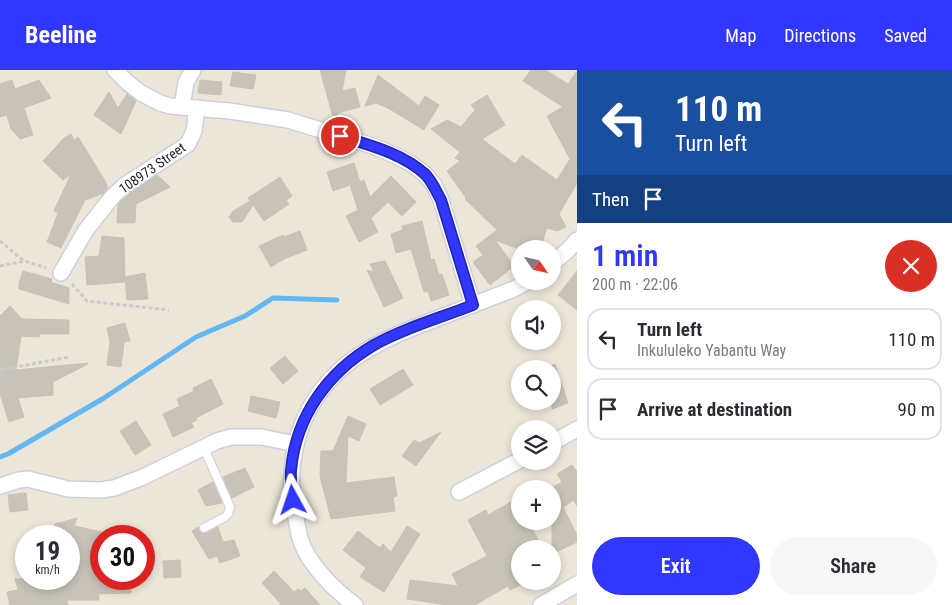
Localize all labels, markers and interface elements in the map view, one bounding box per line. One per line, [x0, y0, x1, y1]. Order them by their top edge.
text: Beeline [25, 21, 97, 49]
text: Map [725, 25, 756, 46]
text: Directions [784, 25, 856, 46]
text: Saved [884, 25, 927, 46]
text: 110 m [675, 89, 762, 130]
icon: left [592, 90, 657, 155]
pin [319, 115, 361, 157]
icon: arrive [326, 122, 354, 150]
text: Turn left [675, 131, 747, 156]
street label: 108973 Street [116, 139, 188, 197]
icon: arrive [639, 185, 667, 213]
text: Then [592, 188, 629, 211]
text: 1 min [592, 238, 658, 273]
north arrow [511, 240, 561, 290]
map controls [511, 240, 561, 590]
button: close [885, 240, 937, 292]
text: 200 m · 22:06 [592, 275, 678, 294]
button: sound [511, 300, 561, 350]
text: Turn left [637, 318, 702, 341]
icon: left [594, 325, 622, 353]
text: 110 m [888, 328, 935, 351]
text: Inkululeko Yabantu Way [637, 341, 786, 360]
button: search [511, 360, 561, 410]
icon: arrive [594, 395, 622, 423]
text: Arrive at destination [637, 398, 792, 421]
text: 90 m [898, 398, 935, 421]
button: layers [511, 420, 561, 470]
position arrow [266, 473, 318, 525]
button: + [511, 480, 561, 530]
speed limit sign: 30 [90, 525, 155, 590]
text: 19 [35, 537, 60, 566]
button: Exit [592, 537, 760, 595]
button: Share [770, 537, 937, 595]
button: − [511, 540, 561, 590]
text: km/h [35, 563, 60, 577]

